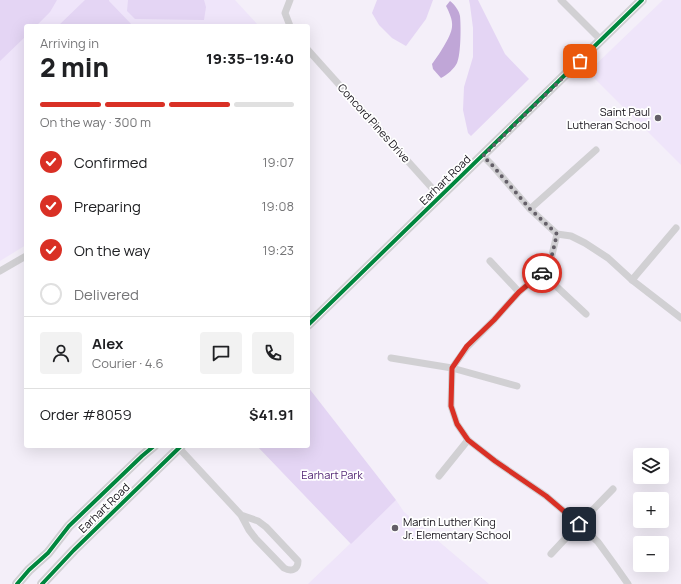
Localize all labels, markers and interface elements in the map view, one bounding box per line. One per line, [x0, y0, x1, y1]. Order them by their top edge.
text: Arriving in [40, 34, 99, 52]
pin [563, 44, 597, 78]
text: 19:35–19:40 [206, 48, 294, 69]
text: 2 min [40, 49, 109, 85]
icon: bag [569, 50, 591, 72]
street label: Concord Pines Drive [335, 80, 414, 166]
place label: Saint Paul Lutheran School [567, 104, 650, 132]
text: On the way · 300 m [40, 113, 151, 131]
marker: Saint Paul Lutheran School [653, 113, 663, 123]
icon: check [40, 151, 62, 173]
street label: Earhart Road [416, 151, 473, 208]
text: Confirmed [74, 152, 147, 173]
text: 19:07 [263, 153, 294, 171]
icon: check [40, 195, 62, 217]
text: Preparing [74, 196, 141, 217]
text: 19:08 [261, 197, 294, 215]
icon: check [40, 239, 62, 261]
text: On the way [74, 240, 150, 261]
text: 19:23 [262, 241, 294, 259]
courier [522, 253, 562, 293]
icon: car [531, 262, 553, 284]
text: Delivered [74, 284, 139, 305]
button: person [40, 332, 82, 374]
button: chat [200, 332, 242, 374]
button: phone [252, 332, 294, 374]
text: Alex [92, 333, 123, 354]
text: Courier · 4.6 [92, 354, 164, 372]
text: Order #8059 [40, 404, 132, 425]
text: $41.91 [249, 404, 294, 425]
map controls [633, 448, 669, 572]
button: layers [633, 448, 669, 484]
park label: Earhart Park [301, 467, 363, 482]
street label: Earhart Road [75, 479, 132, 536]
button: + [633, 492, 669, 528]
pin [562, 507, 596, 541]
icon: home [568, 513, 590, 535]
place label: Martin Luther King Jr. Elementary School [403, 514, 511, 542]
marker: Martin Luther King Jr. Elementary School [390, 523, 400, 533]
button: − [633, 536, 669, 572]

